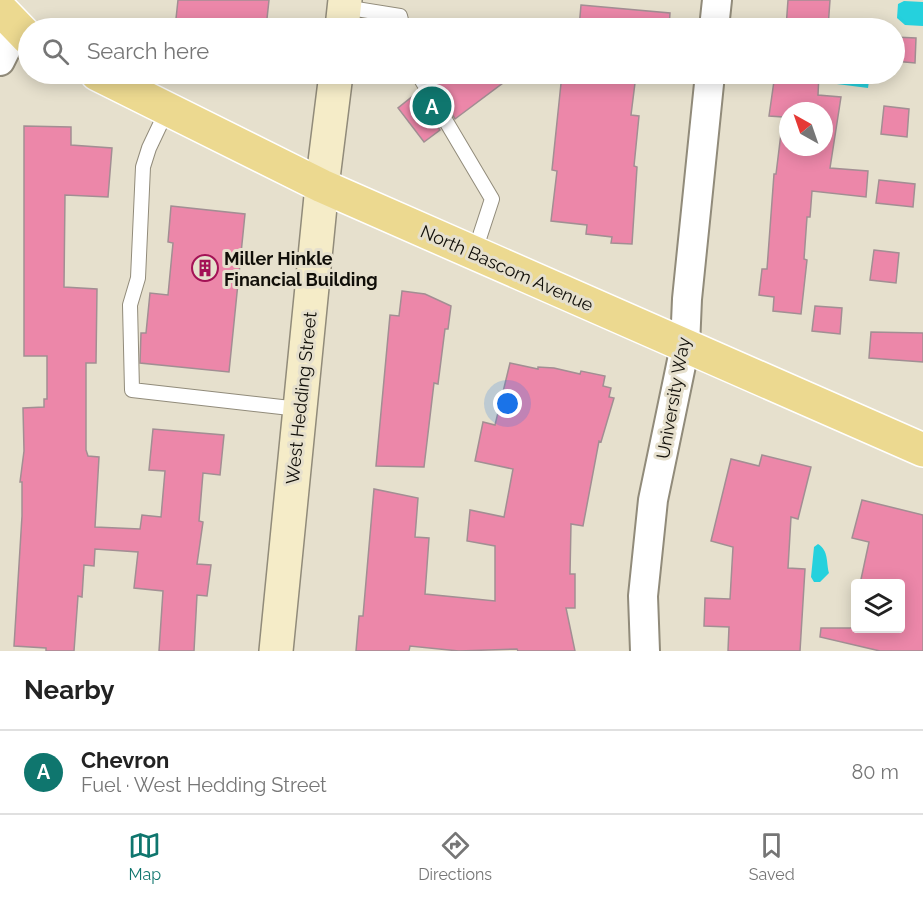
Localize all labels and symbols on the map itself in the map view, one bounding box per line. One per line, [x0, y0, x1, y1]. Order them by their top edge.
pin: A [412, 84, 452, 128]
north arrow [779, 102, 833, 156]
street label: North Bascom Avenue [417, 220, 597, 316]
place label: Miller Hinkle Financial Building [224, 248, 378, 290]
building icon: Miller Hinkle Financial Building [190, 253, 220, 283]
street label: West Hedding Street [281, 311, 321, 485]
street label: University Way [652, 335, 694, 460]
your location [493, 389, 522, 418]

